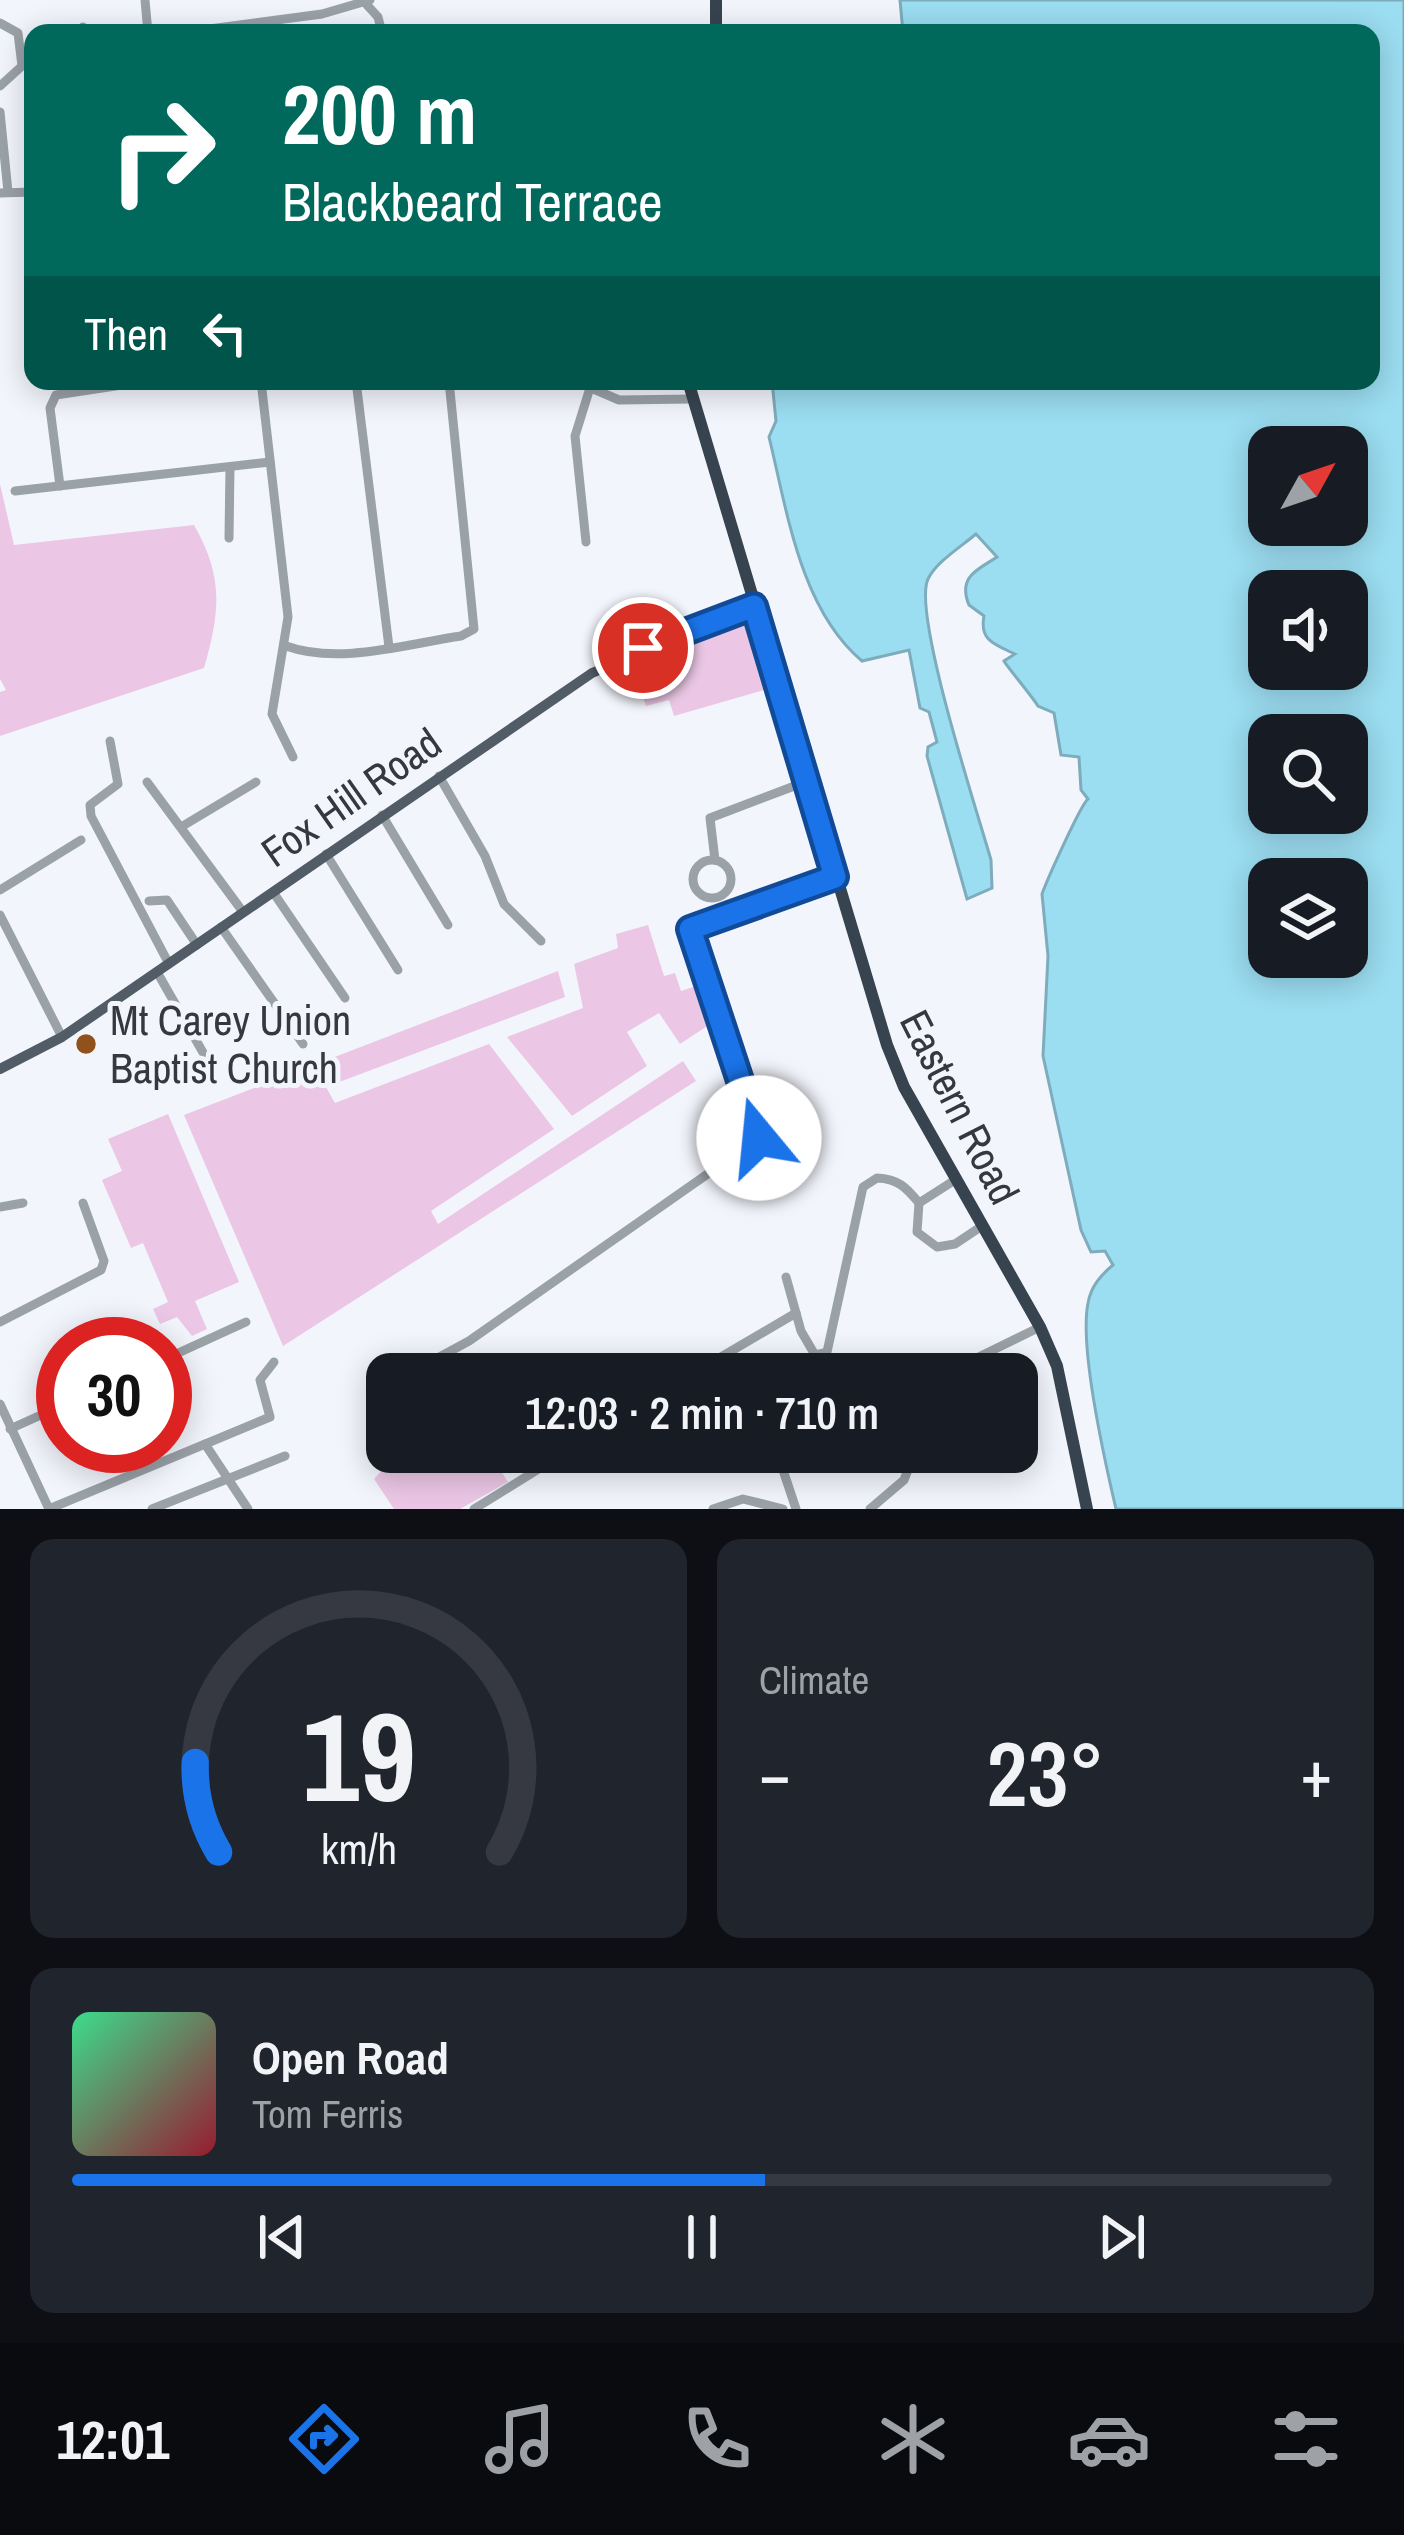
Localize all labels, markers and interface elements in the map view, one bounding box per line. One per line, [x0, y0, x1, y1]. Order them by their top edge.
text: 200 m [282, 57, 477, 170]
icon: right [84, 72, 240, 228]
text: Blackbeard Terrace [282, 165, 663, 238]
icon: left [192, 300, 258, 366]
text: Then [84, 303, 168, 364]
north arrow [1248, 426, 1368, 546]
map controls [1248, 426, 1368, 978]
button: sound [1248, 570, 1368, 690]
pin [592, 597, 694, 699]
icon: arrive [610, 615, 676, 681]
button: search [1248, 714, 1368, 834]
street label: Fox Hill Road [250, 715, 452, 879]
button: layers [1248, 858, 1368, 978]
place label: Mt Carey Union Baptist Church [110, 992, 351, 1096]
street label: Eastern Road [887, 1000, 1033, 1214]
marker: Mt Carey Union Baptist Church [73, 1031, 99, 1057]
position arrow [696, 1075, 822, 1201]
speed limit sign: 30 [36, 1317, 192, 1473]
text: 12:03 · 2 min · 710 m [525, 1382, 879, 1443]
text: Climate [759, 1654, 869, 1706]
text: 19 [302, 1672, 415, 1840]
text: 23° [986, 1713, 1105, 1834]
text: − [759, 1729, 791, 1818]
text: + [1300, 1729, 1332, 1818]
text: km/h [320, 1819, 397, 1876]
text: Open Road [252, 2027, 449, 2088]
text: Tom Ferris [252, 2088, 403, 2140]
icon: previous [249, 2204, 315, 2270]
icon: pause [669, 2204, 735, 2270]
icon: next [1089, 2204, 1155, 2270]
icon: directions [282, 2397, 366, 2481]
icon: music [478, 2397, 562, 2481]
icon: phone [675, 2397, 759, 2481]
icon: climate [871, 2397, 955, 2481]
icon: car [1067, 2397, 1151, 2481]
icon: filters [1264, 2397, 1348, 2481]
text: 12:01 [56, 2403, 169, 2476]

